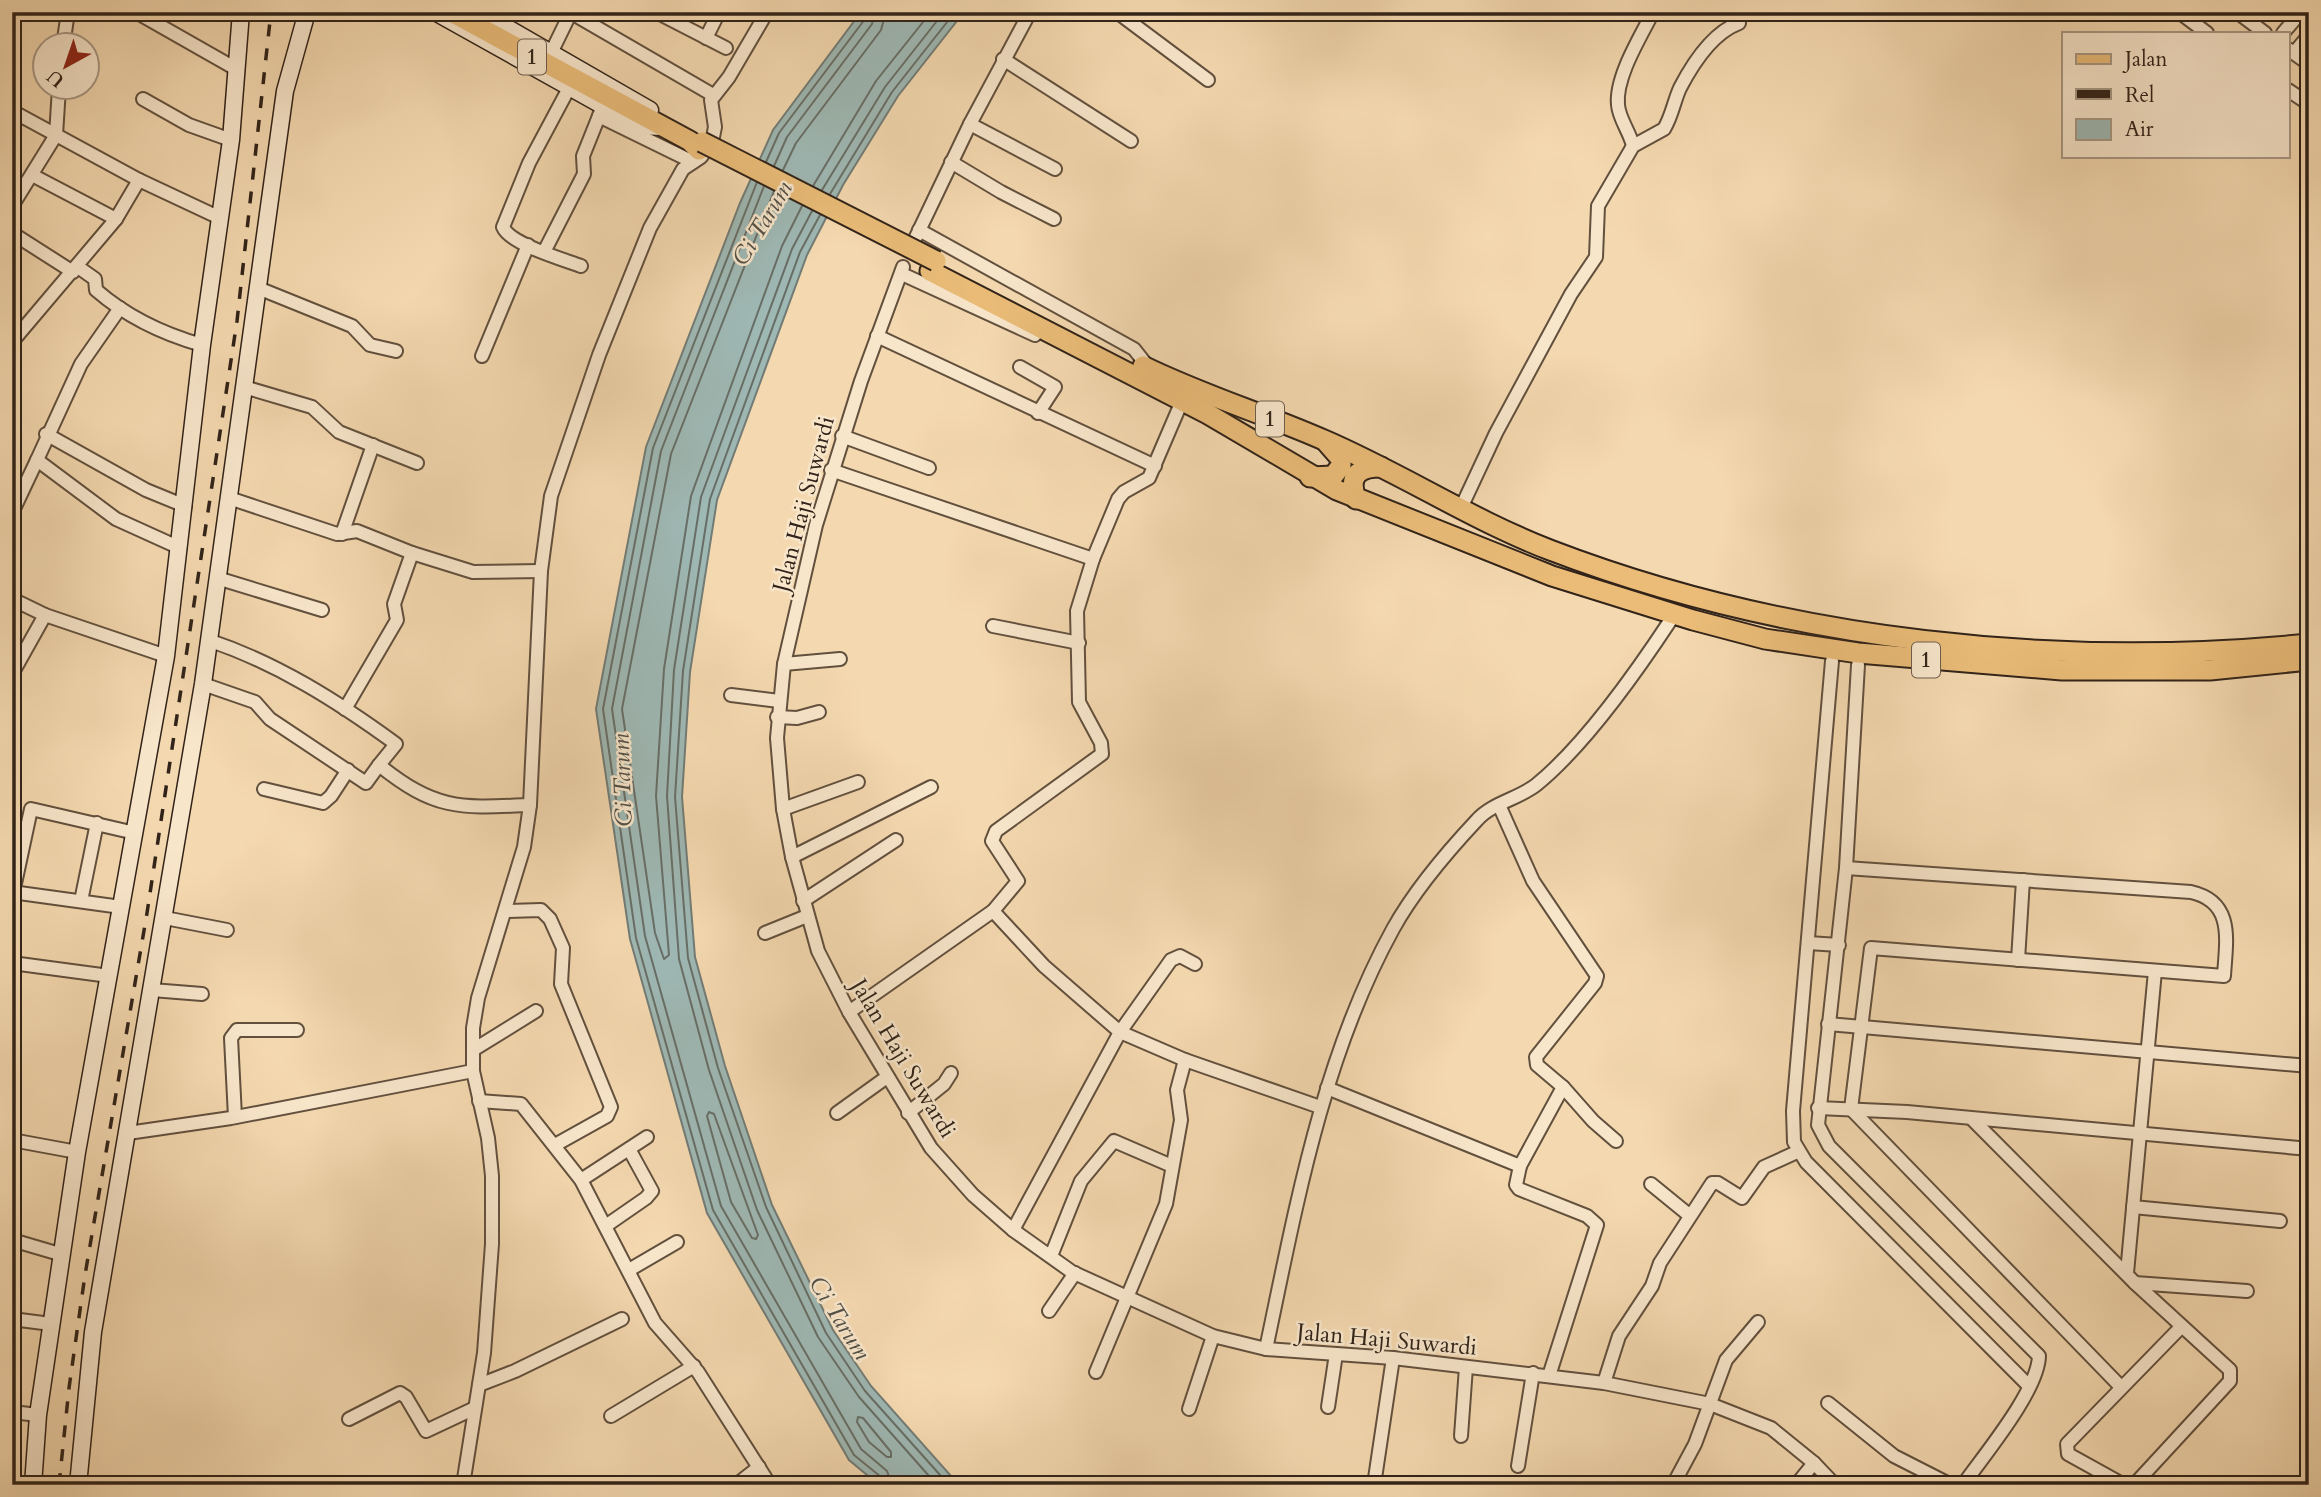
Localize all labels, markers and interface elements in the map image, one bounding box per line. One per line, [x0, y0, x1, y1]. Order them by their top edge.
north arrow [32, 32, 102, 102]
legend [2062, 32, 2290, 158]
road number: 1 [518, 40, 546, 74]
text: Jalan [2122, 45, 2168, 74]
text: U [41, 63, 70, 93]
text: Rel [2125, 81, 2154, 110]
text: Air [2125, 115, 2154, 144]
water label: Ci Tarum [724, 175, 801, 272]
road number: 1 [1256, 402, 1284, 436]
street label: Jalan Haji Suwardi [764, 413, 842, 598]
road number: 1 [1912, 642, 1940, 678]
water label: Ci Tarum [604, 733, 641, 827]
street label: Jalan Haji Suwardi [842, 970, 963, 1144]
water label: Ci Tarum [801, 1270, 878, 1367]
street label: Jalan Haji Suwardi [1293, 1316, 1478, 1363]

